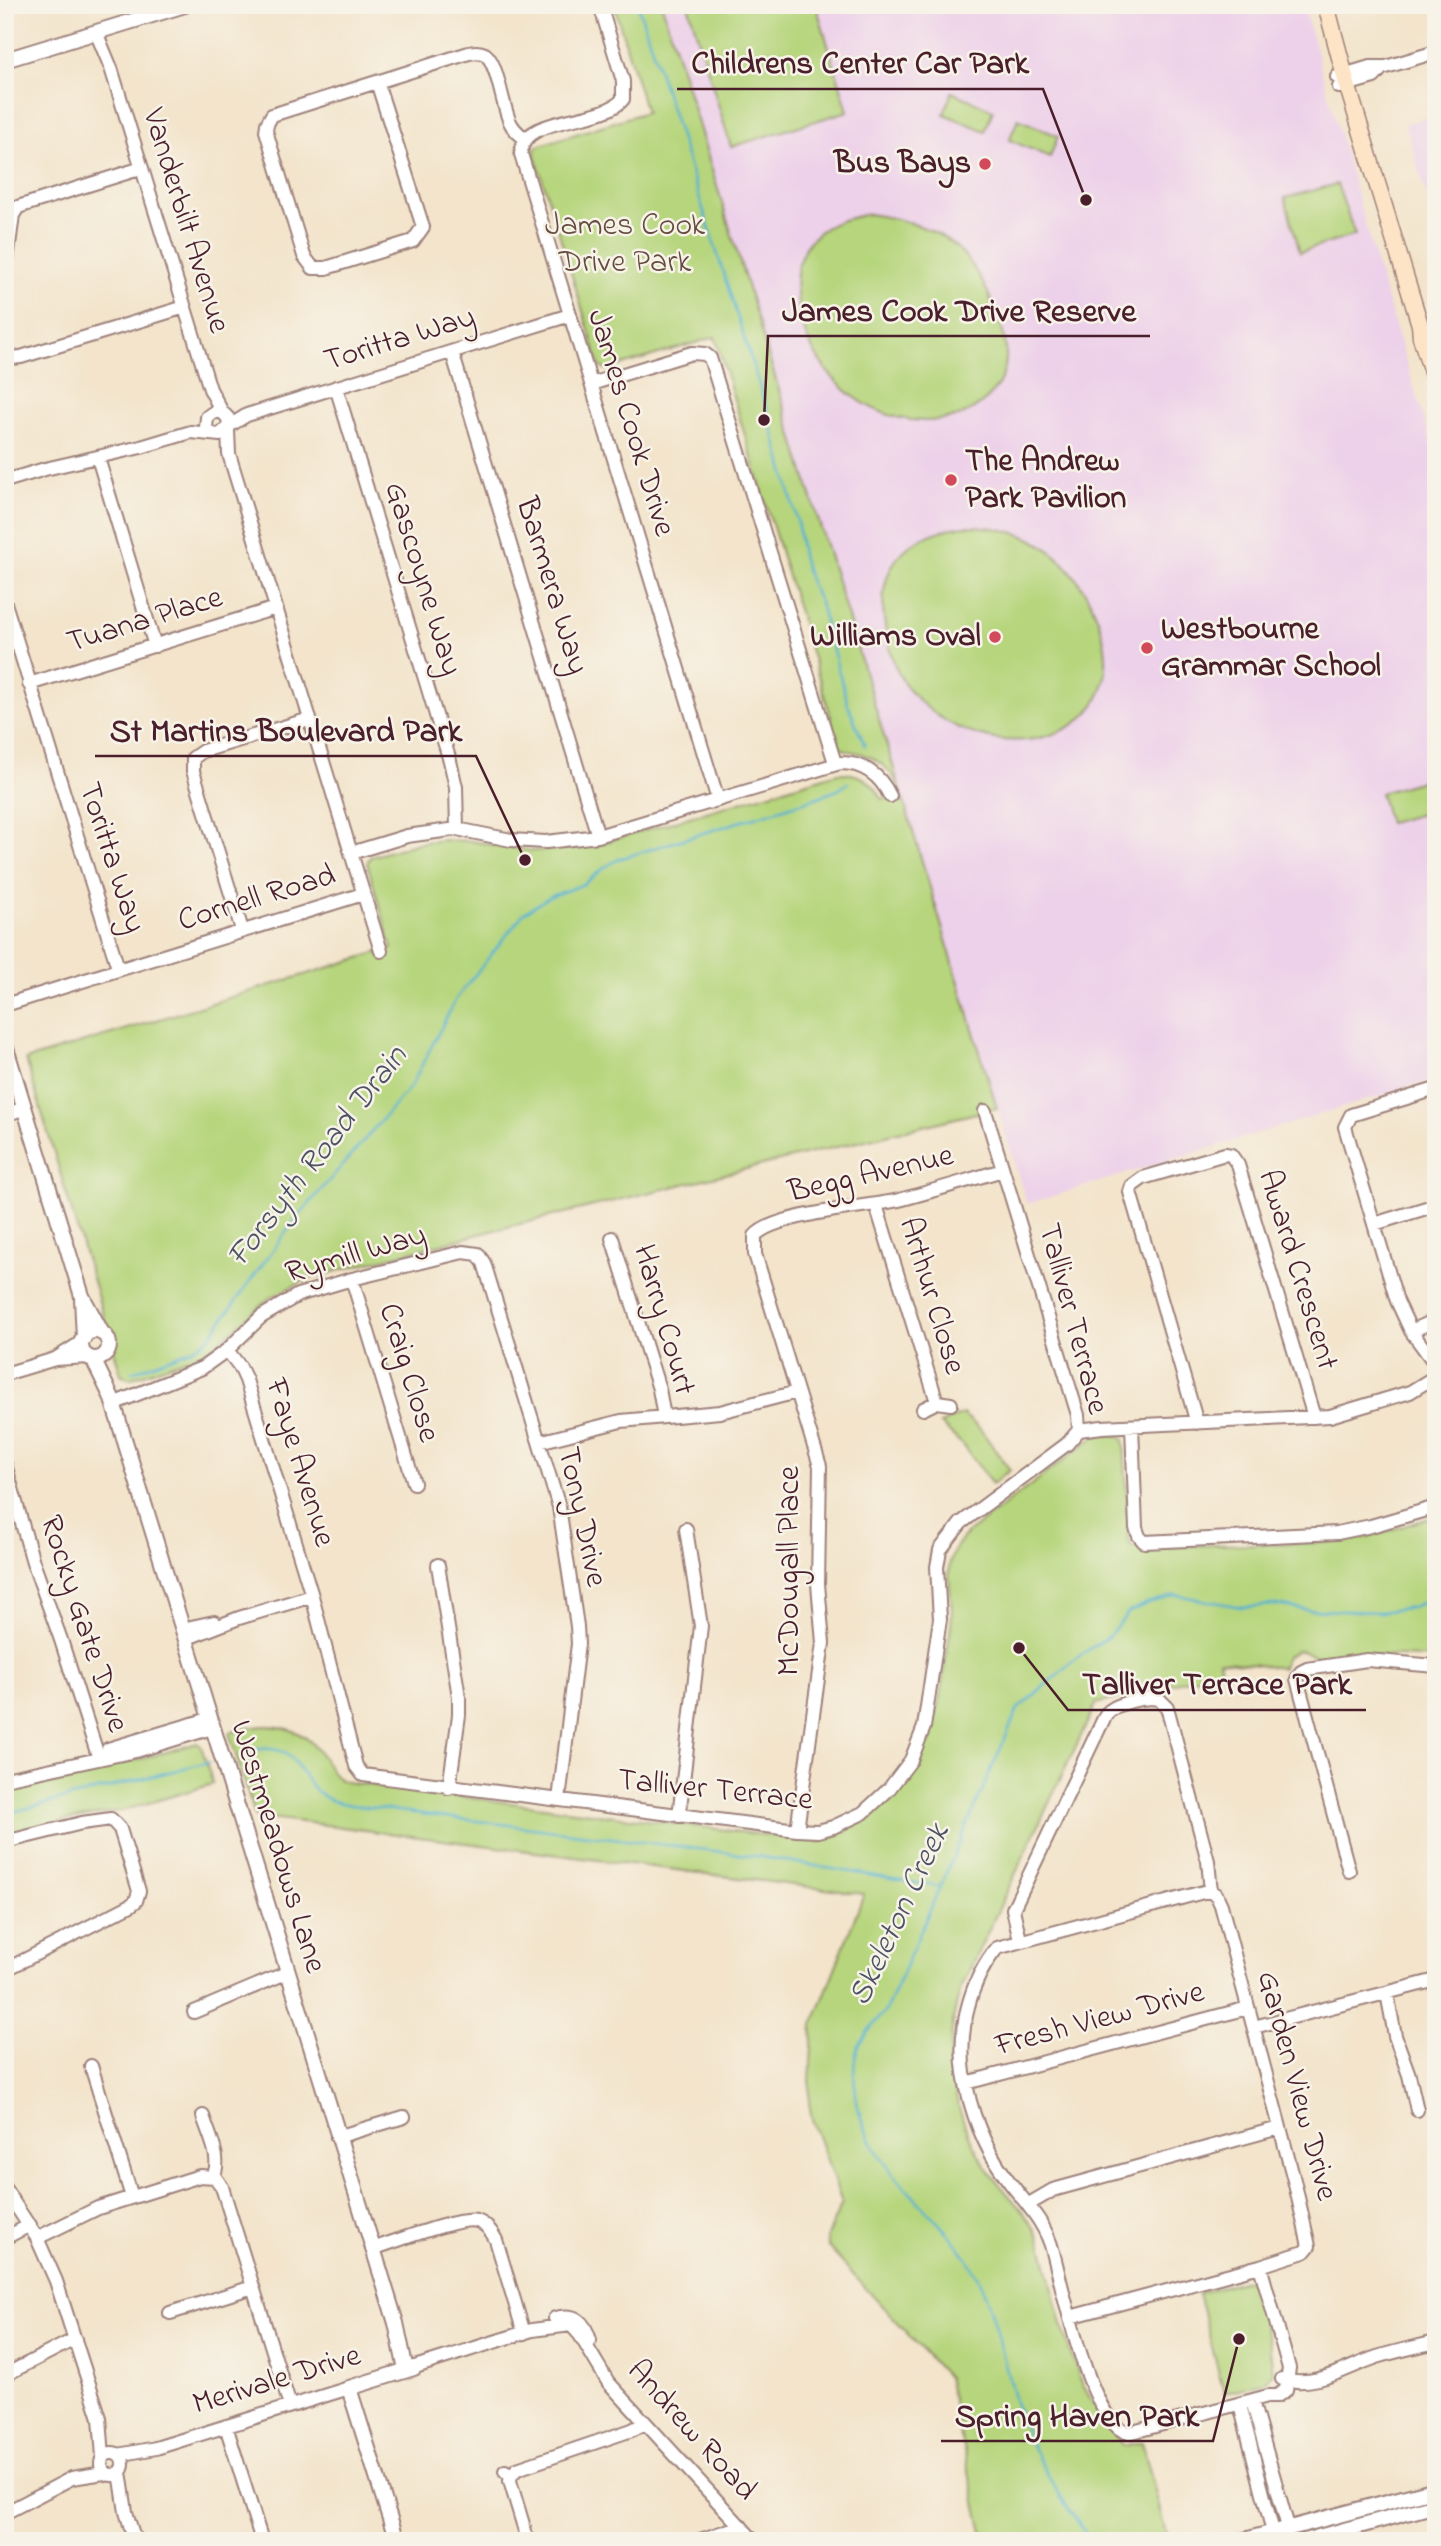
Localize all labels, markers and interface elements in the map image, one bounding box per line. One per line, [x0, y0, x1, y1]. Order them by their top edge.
callout: Childrens Center Car Park [677, 35, 1043, 89]
text: Childrens Center Car Park [691, 41, 1029, 89]
street label: Vanderbilt Avenue [128, 102, 242, 340]
place label: Bus Bays [832, 141, 971, 189]
marker: Bus Bays [977, 156, 993, 172]
park label: James Cook Drive Park [545, 203, 706, 287]
callout: James Cook Drive Reserve [768, 282, 1150, 336]
text: James Cook Drive Reserve [782, 289, 1137, 337]
street label: Toritta Way [319, 295, 481, 385]
street label: James Cook Drive [573, 304, 687, 543]
place label: The Andrew Park Pavilion [965, 439, 1127, 523]
marker: The Andrew Park Pavilion [943, 472, 959, 488]
street label: Gascoyne Way [370, 476, 474, 682]
street label: Barmera Way [501, 491, 600, 680]
street label: Tuana Place [61, 575, 229, 667]
place label: Westbourne Grammar School [1161, 607, 1381, 691]
place label: Williams Oval [810, 614, 981, 661]
marker: Williams Oval [987, 629, 1003, 645]
marker: Westbourne Grammar School [1139, 640, 1155, 656]
callout: St Martins Boulevard Park [95, 702, 476, 756]
text: St Martins Boulevard Park [110, 709, 463, 757]
street label: Toritta Way [65, 777, 157, 939]
street label: Cornell Road [172, 853, 342, 945]
water label: Forsyth Road Drain [216, 1034, 421, 1278]
street label: Begg Avenue [783, 1133, 959, 1217]
street label: Award Crescent [1244, 1164, 1350, 1376]
street label: Rymill Way [280, 1212, 432, 1298]
street label: Arthur Close [885, 1212, 977, 1381]
street label: Talliver Terrace [1024, 1218, 1120, 1420]
street label: Harry Court [619, 1239, 707, 1401]
street label: Craig Close [365, 1298, 452, 1449]
street label: Faye Avenue [251, 1372, 347, 1554]
street label: Tony Drive [543, 1443, 619, 1592]
street label: McDougall Place [767, 1465, 814, 1676]
street label: Rocky Gate Drive [26, 1509, 140, 1739]
callout: Talliver Terrace Park [1068, 1656, 1366, 1710]
text: Talliver Terrace Park [1082, 1662, 1353, 1710]
street label: Westmeadows Lane [216, 1715, 338, 1980]
street label: Talliver Terrace [615, 1757, 816, 1825]
water label: Skeleton Creek [837, 1815, 964, 2014]
street label: Garden View Drive [1243, 1966, 1349, 2207]
street label: Fresh View Drive [989, 1969, 1210, 2071]
street label: Merivale Drive [187, 2333, 368, 2429]
street label: Andrew Road [615, 2350, 767, 2512]
callout: Spring Haven Park [941, 2387, 1213, 2441]
text: Spring Haven Park [955, 2394, 1200, 2443]

